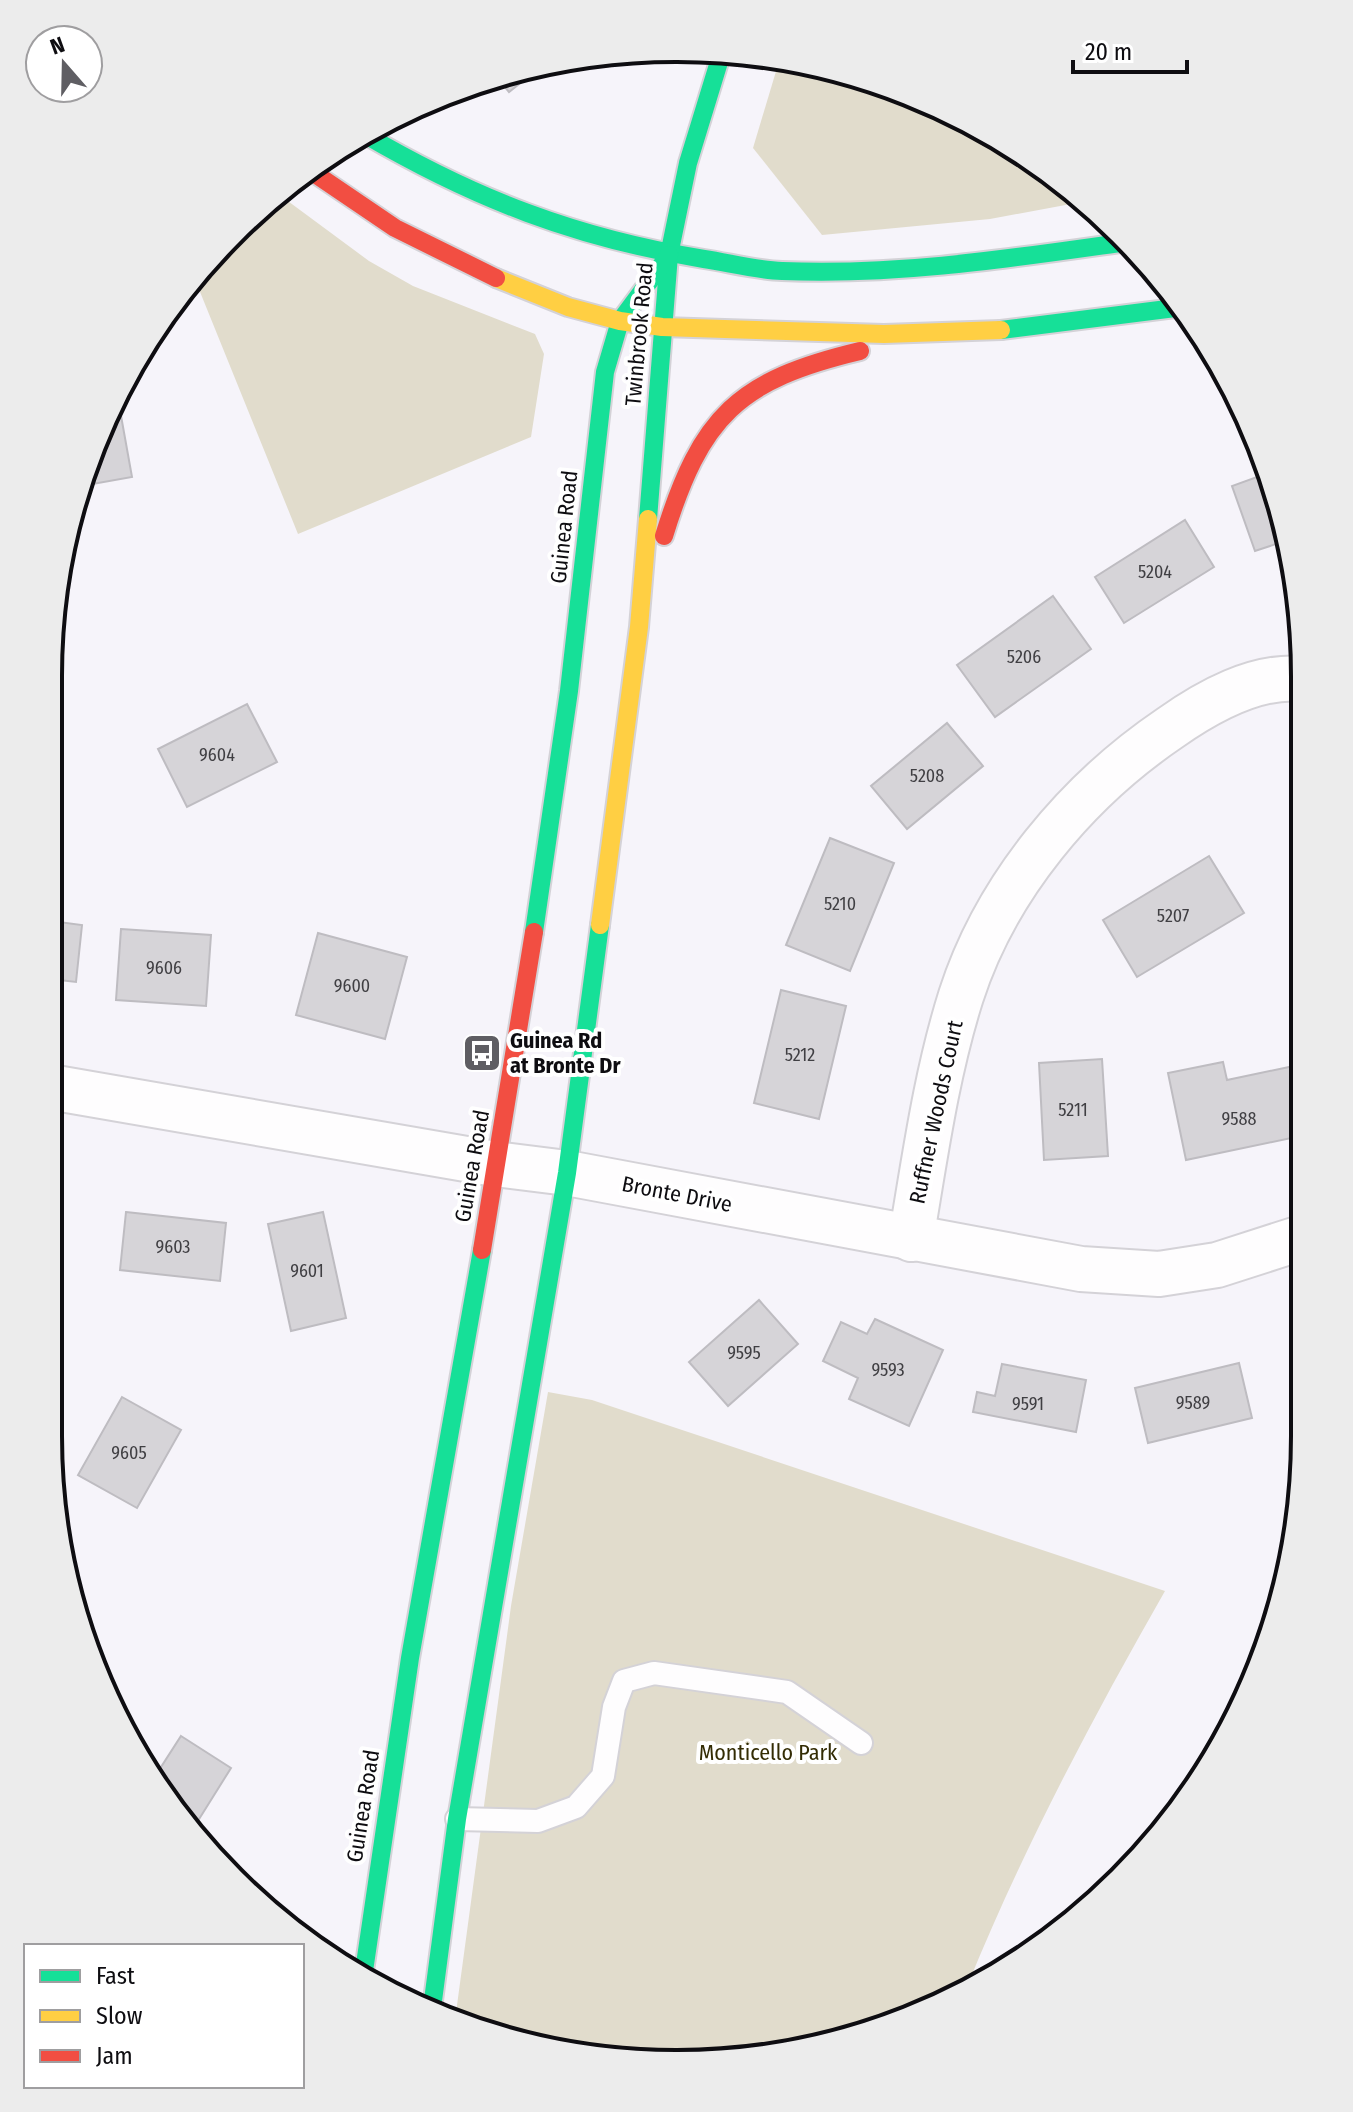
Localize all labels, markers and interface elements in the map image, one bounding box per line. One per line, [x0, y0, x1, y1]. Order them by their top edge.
north arrow [24, 24, 104, 104]
scale bar [1073, 24, 1187, 74]
text: N [47, 31, 68, 61]
text: 20 m [1085, 38, 1132, 66]
street label: Twinbrook Road [619, 261, 659, 407]
street label: Guinea Road [545, 469, 583, 585]
house number: 5204 [1138, 561, 1172, 583]
house number: 5206 [1007, 646, 1041, 668]
house number: 9604 [199, 744, 235, 766]
house number: 5208 [910, 765, 944, 787]
house number: 5210 [824, 893, 856, 915]
house number: 5207 [1157, 905, 1189, 927]
house number: 9606 [146, 957, 182, 979]
house number: 9600 [334, 975, 370, 997]
street label: Ruffner Woods Court [903, 1017, 969, 1206]
place label: Guinea Rd at Bronte Dr [510, 1027, 621, 1079]
bus stop icon: Guinea Rd at Bronte Dr [461, 1032, 503, 1074]
house number: 5212 [785, 1044, 815, 1066]
house number: 5211 [1058, 1099, 1088, 1121]
street label: Guinea Road [449, 1108, 495, 1224]
house number: 9588 [1221, 1108, 1257, 1130]
street label: Bronte Drive [620, 1170, 734, 1218]
house number: 9603 [156, 1236, 191, 1258]
house number: 9601 [290, 1260, 324, 1282]
house number: 9595 [727, 1342, 761, 1364]
house number: 9593 [871, 1359, 905, 1381]
house number: 9589 [1176, 1392, 1210, 1414]
house number: 9591 [1012, 1393, 1044, 1415]
house number: 9605 [111, 1442, 147, 1464]
park label: Monticello Park [699, 1739, 838, 1766]
street label: Guinea Road [341, 1748, 385, 1864]
legend [24, 1944, 304, 2088]
text: Fast [96, 1962, 135, 1990]
text: Slow [96, 2002, 143, 2030]
text: Jam [96, 2042, 133, 2070]

